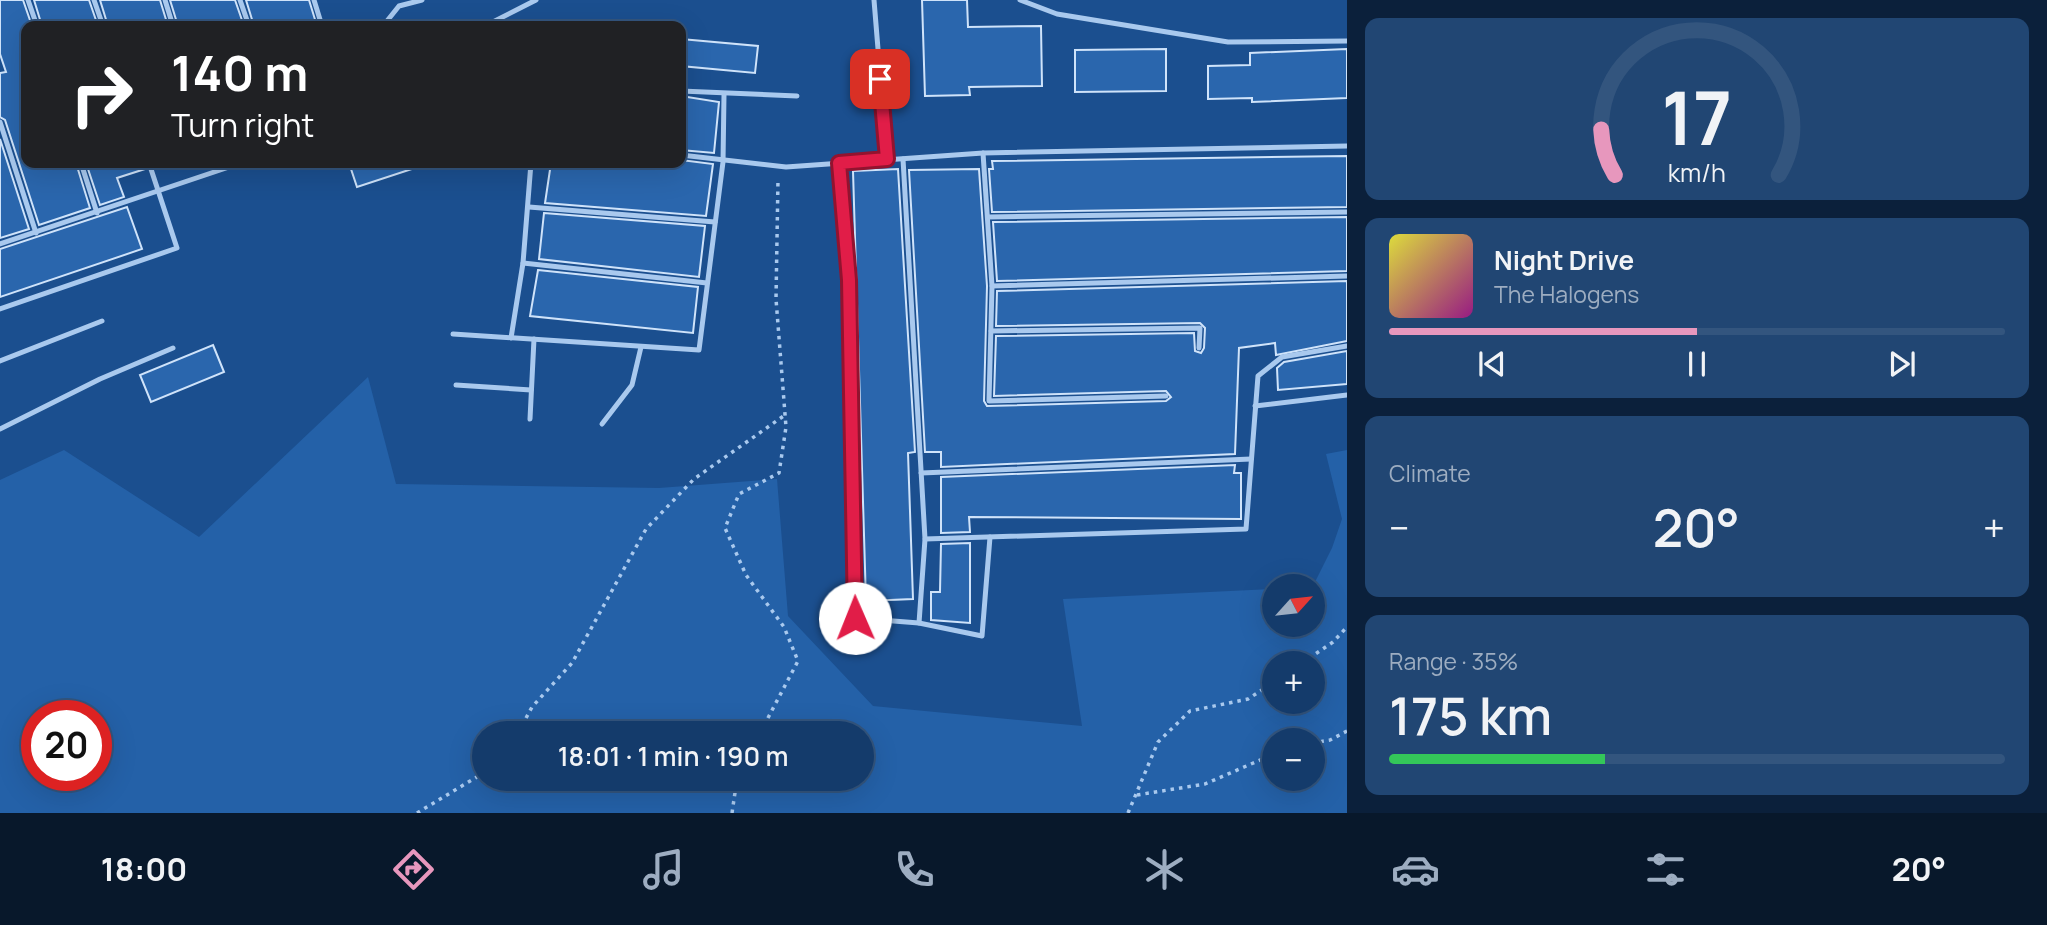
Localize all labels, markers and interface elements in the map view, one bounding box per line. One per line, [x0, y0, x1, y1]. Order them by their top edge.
text: 140 m [171, 39, 308, 106]
icon: right [56, 49, 147, 140]
pin [850, 49, 910, 109]
icon: arrive [861, 60, 899, 98]
text: 17 [1662, 67, 1732, 167]
text: Turn right [171, 103, 314, 147]
text: km/h [1668, 155, 1726, 190]
text: Night Drive [1494, 242, 1634, 278]
text: The Halogens [1494, 278, 1639, 310]
icon: previous [1473, 345, 1511, 383]
icon: pause [1678, 345, 1716, 383]
icon: next [1883, 345, 1921, 383]
text: Climate [1389, 457, 1471, 489]
text: 20° [1653, 492, 1740, 563]
text: − [1389, 501, 1410, 553]
text: + [1983, 501, 2005, 553]
north arrow [1262, 574, 1325, 637]
map controls [1262, 574, 1325, 791]
position arrow [818, 581, 892, 655]
text: Range · 35% [1389, 645, 1518, 677]
button: + [1262, 651, 1325, 714]
text: 175 km [1389, 680, 1552, 751]
speed limit sign: 20 [21, 700, 112, 791]
button: − [1262, 728, 1325, 791]
text: 18:01 · 1 min · 190 m [558, 738, 788, 774]
icon: directions [389, 845, 438, 894]
icon: music [639, 845, 688, 894]
icon: phone [890, 845, 939, 894]
icon: climate [1140, 845, 1189, 894]
icon: car [1391, 845, 1440, 894]
icon: filters [1641, 845, 1690, 894]
text: 18:00 [101, 847, 187, 891]
text: 20° [1892, 847, 1946, 891]

